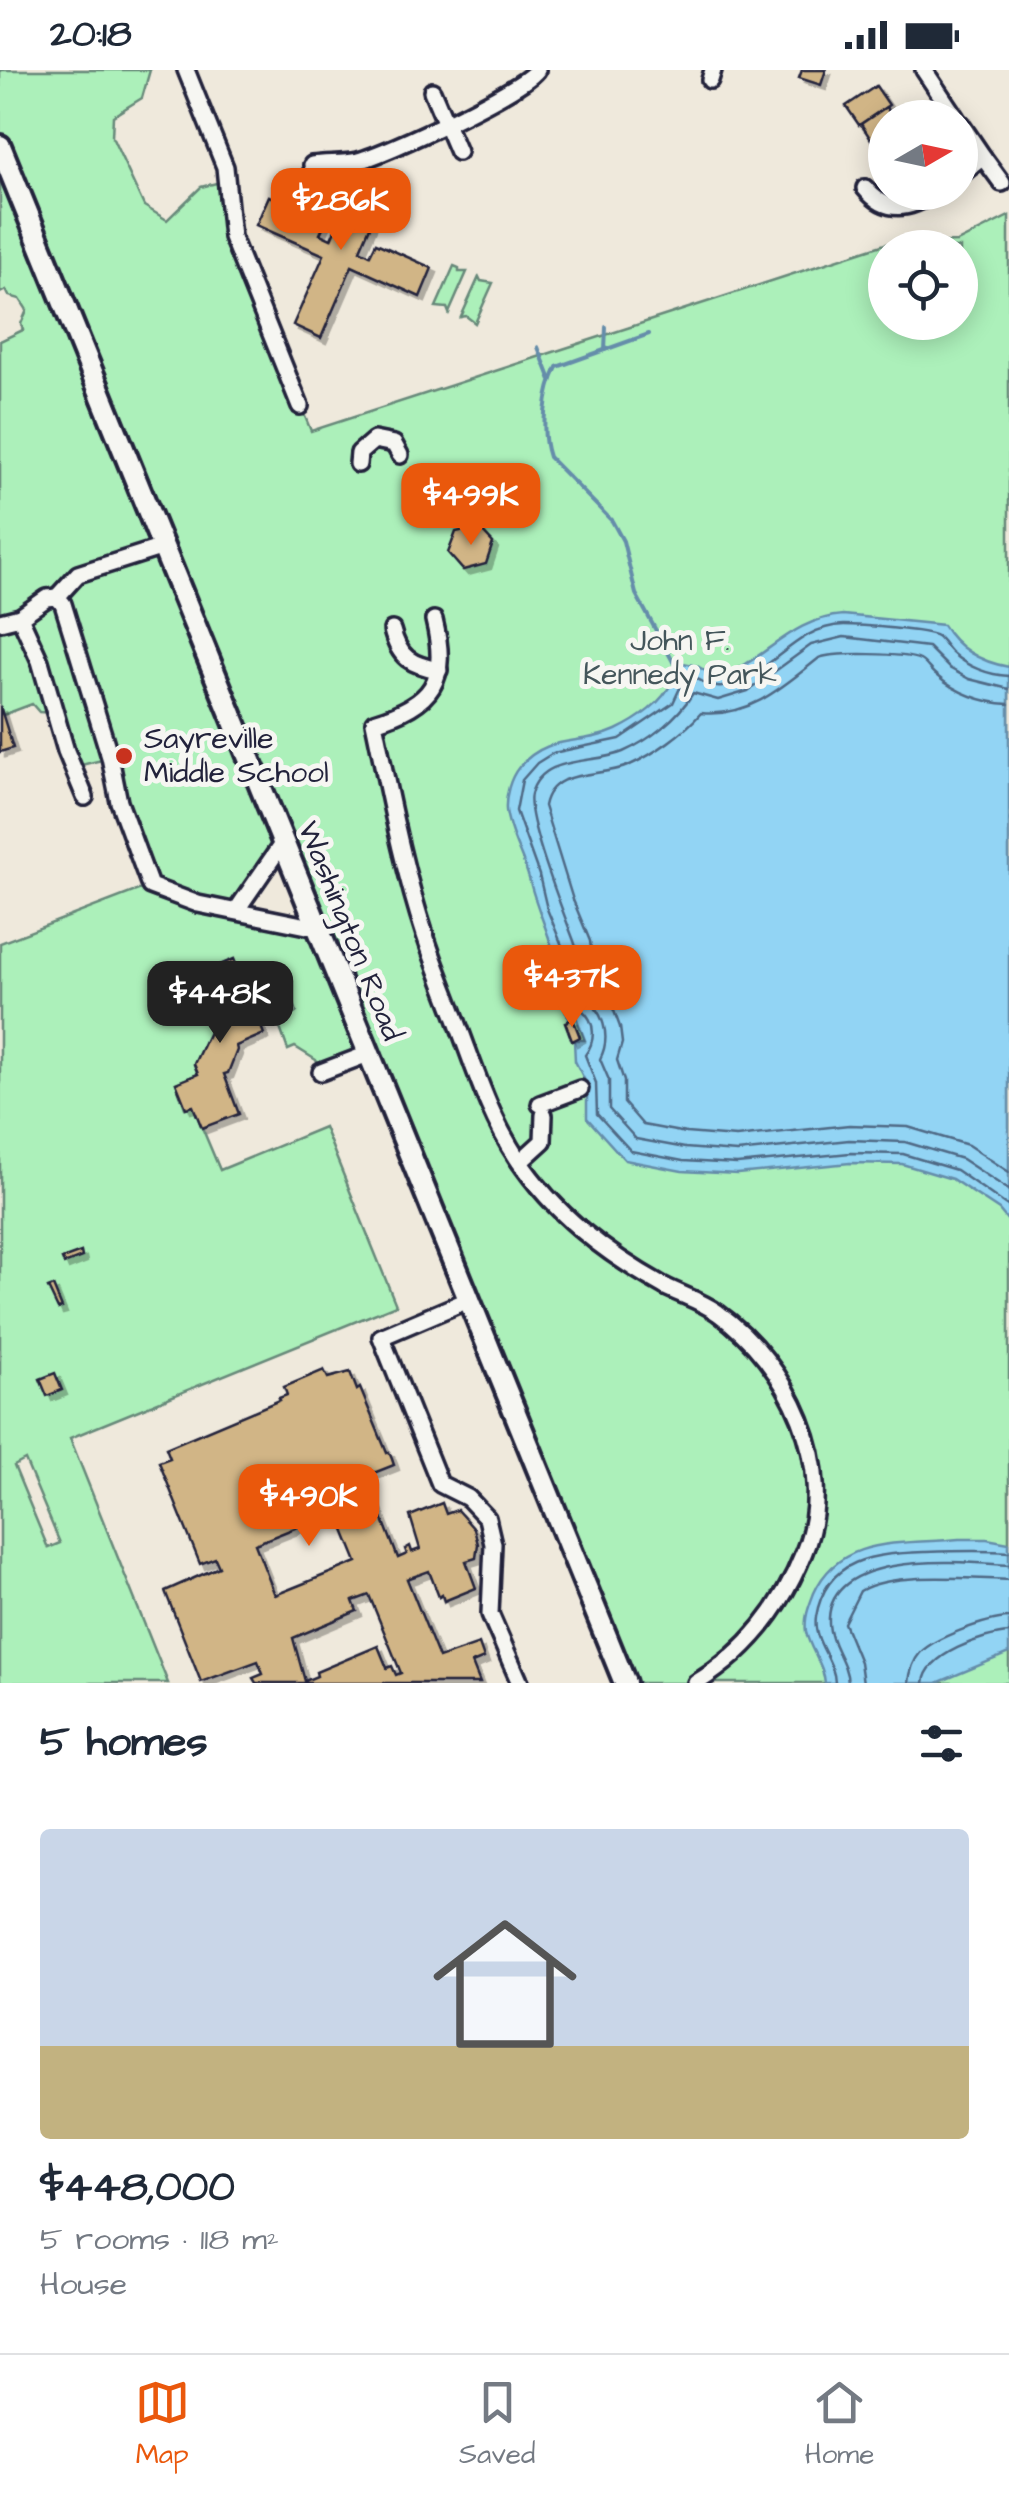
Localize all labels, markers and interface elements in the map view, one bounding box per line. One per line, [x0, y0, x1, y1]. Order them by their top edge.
text: 20:18 [50, 9, 132, 61]
north arrow [868, 100, 978, 210]
map controls [868, 100, 978, 340]
pin: $286K [271, 168, 411, 253]
text: $286K [293, 178, 389, 223]
button: locate [868, 230, 978, 340]
pin: $499K [401, 463, 541, 548]
text: $499K [423, 473, 519, 518]
park label: John F. Kennedy Park [583, 620, 777, 697]
place label: Sayreville Middle School [144, 718, 329, 794]
marker: Sayreville Middle School [113, 745, 135, 767]
street label: Washington Road [286, 815, 413, 1047]
pin: $437K [502, 945, 642, 1030]
text: $437K [525, 955, 619, 1000]
pin: $448K [150, 961, 290, 1046]
text: $448K [169, 971, 271, 1016]
pin: $490K [239, 1464, 379, 1549]
text: $490K [260, 1474, 358, 1519]
text: 5 homes [40, 1714, 207, 1772]
icon: filters [914, 1716, 969, 1771]
icon: home [415, 1894, 595, 2074]
text: $448,000 [40, 2159, 235, 2217]
text: 5 rooms · 118 m² [40, 2217, 279, 2262]
text: House [40, 2262, 127, 2307]
tab: Map [135, 2375, 190, 2474]
tab: Saved [459, 2375, 535, 2474]
tab: Home [805, 2375, 874, 2474]

